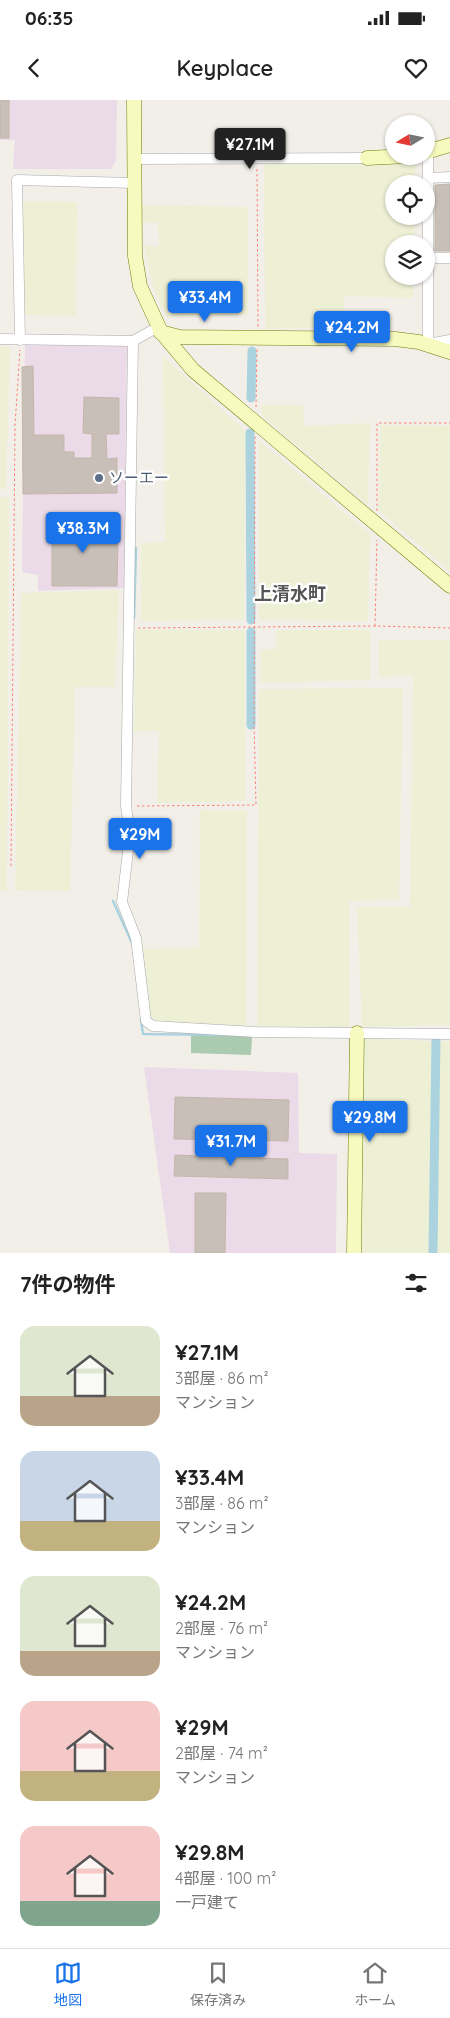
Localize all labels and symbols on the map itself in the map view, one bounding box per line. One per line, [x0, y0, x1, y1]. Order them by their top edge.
north arrow [385, 115, 435, 165]
pin: ¥27.1M [209, 128, 291, 170]
pin: ¥33.4M [164, 280, 246, 323]
pin: ¥24.2M [311, 310, 393, 353]
place label: ソーエー [109, 468, 169, 487]
marker: ソーエー [93, 472, 105, 484]
pin: ¥38.3M [42, 512, 124, 554]
district label: 上清水町 [254, 582, 326, 605]
pin: ¥29M [110, 818, 170, 860]
pin: ¥29.8M [329, 1100, 411, 1143]
pin: ¥31.7M [190, 1124, 272, 1167]

